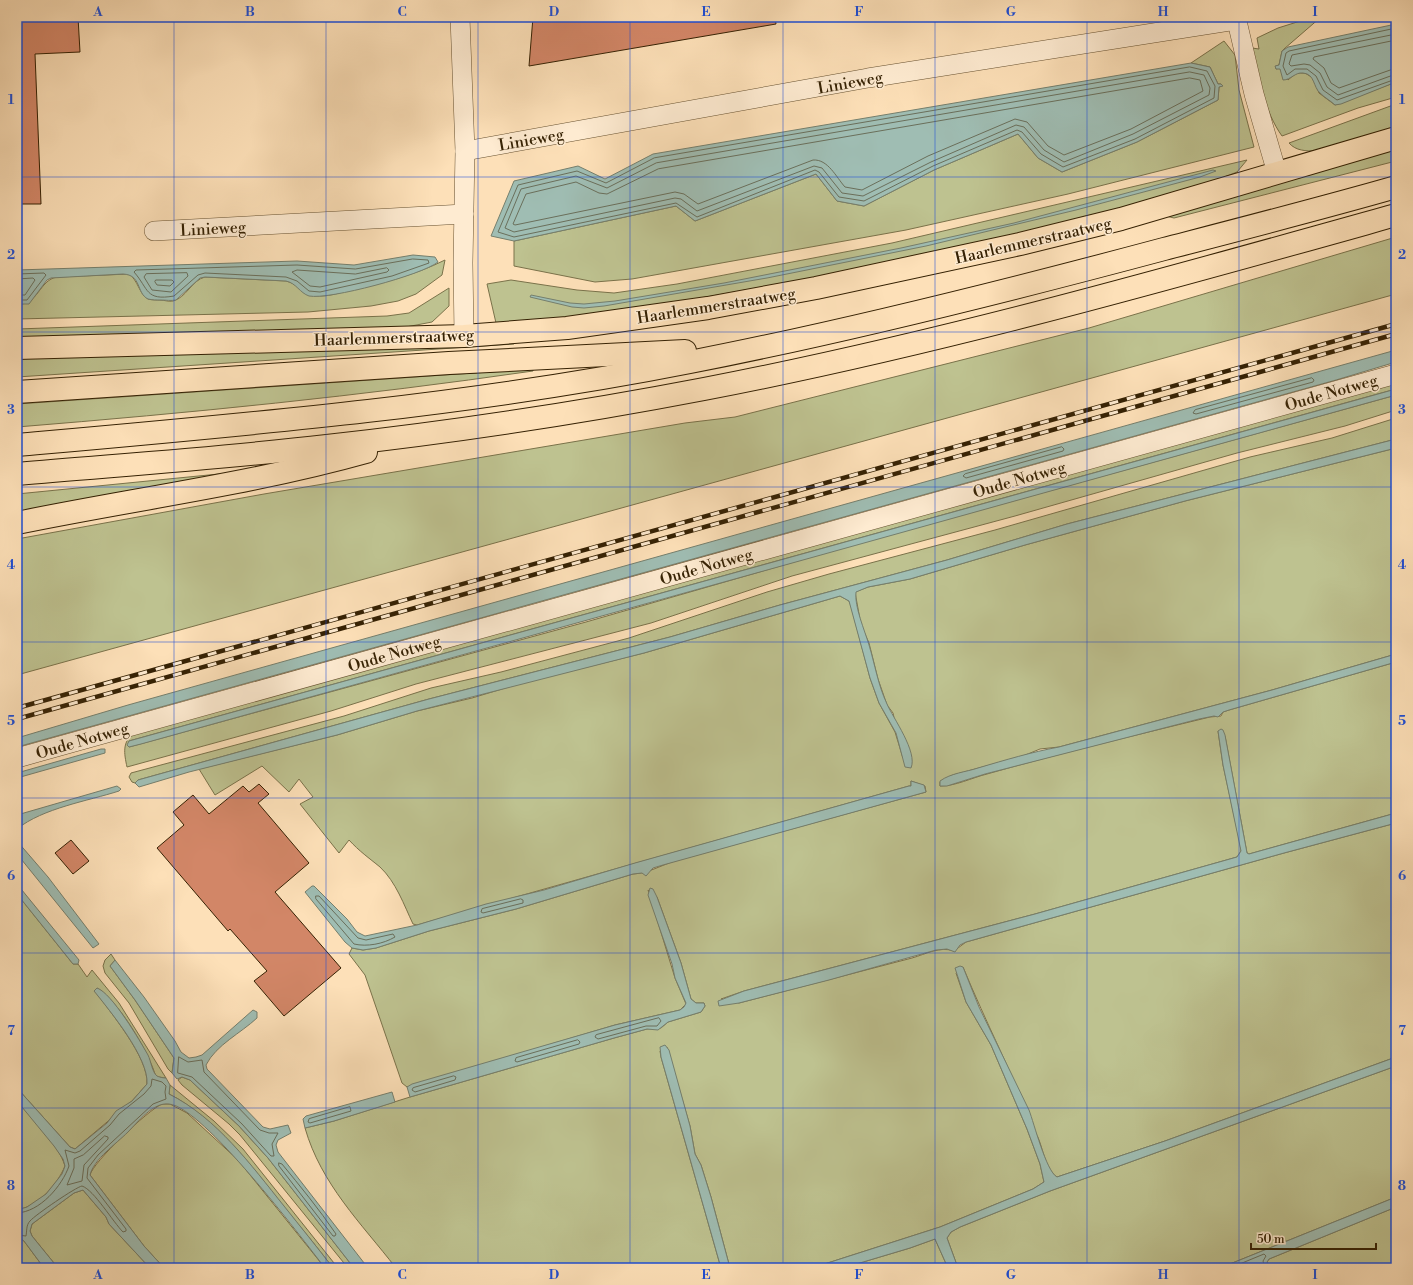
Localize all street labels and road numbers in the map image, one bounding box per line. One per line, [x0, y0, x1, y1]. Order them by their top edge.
street label: Linieweg [816, 67, 885, 99]
street label: Linieweg [497, 124, 566, 156]
street label: Haarlemmerstraatweg [953, 213, 1114, 269]
street label: Linieweg [180, 217, 247, 241]
street label: Haarlemmerstraatweg [635, 283, 798, 328]
street label: Haarlemmerstraatweg [314, 325, 475, 351]
street label: Oude Notweg [1283, 370, 1381, 416]
street label: Oude Notweg [971, 457, 1069, 503]
street label: Oude Notweg [658, 544, 756, 590]
street label: Oude Notweg [346, 631, 444, 677]
street label: Oude Notweg [34, 718, 132, 764]

